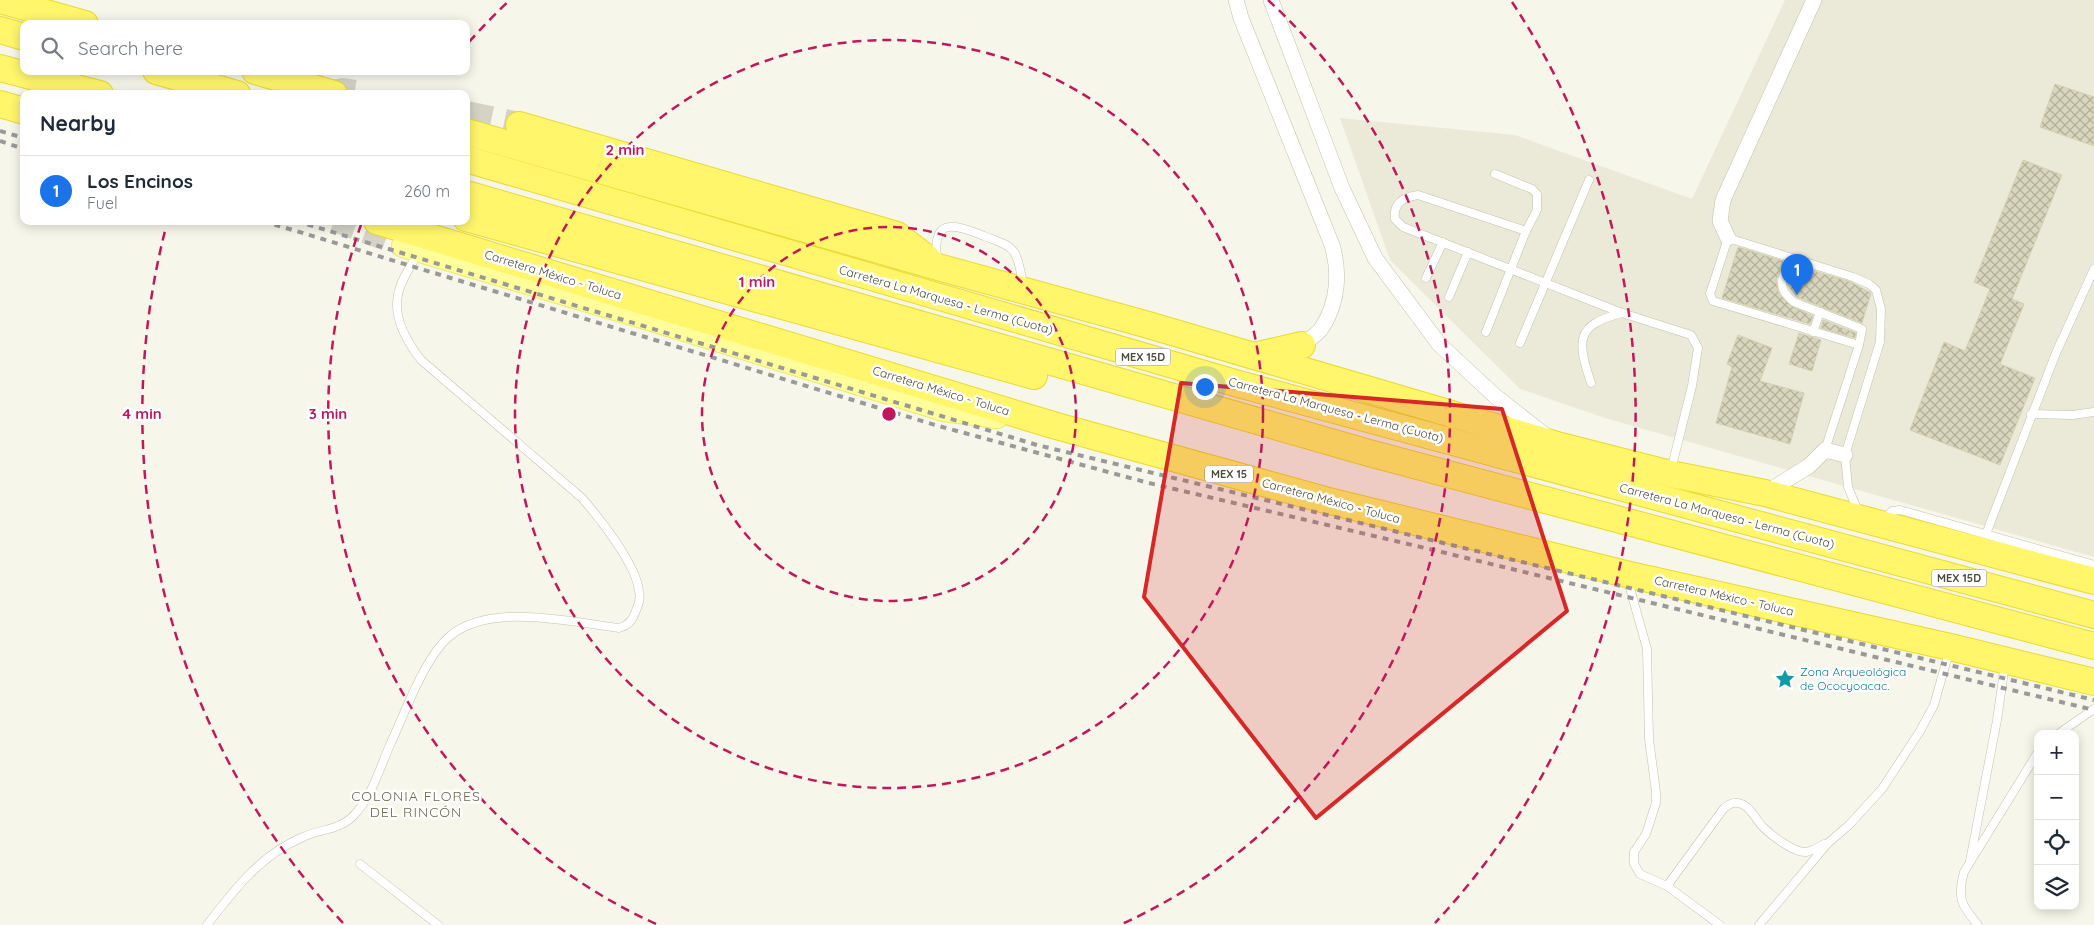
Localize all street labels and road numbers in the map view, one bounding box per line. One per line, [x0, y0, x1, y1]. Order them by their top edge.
street label: Carretera México - Toluca [483, 247, 623, 303]
street label: Carretera La Marquesa - Lerma (Cuota) [837, 262, 1055, 337]
road number: MEX 15D [1116, 348, 1170, 366]
street label: Carretera México - Toluca [871, 363, 1011, 419]
street label: Carretera La Marquesa - Lerma (Cuota) [1227, 374, 1445, 445]
road number: MEX 15 [1205, 466, 1253, 482]
street label: Carretera México - Toluca [1260, 475, 1402, 526]
street label: Carretera La Marquesa - Lerma (Cuota) [1618, 480, 1836, 551]
road number: MEX 15D [1932, 570, 1986, 586]
street label: Carretera México - Toluca [1653, 572, 1795, 619]

